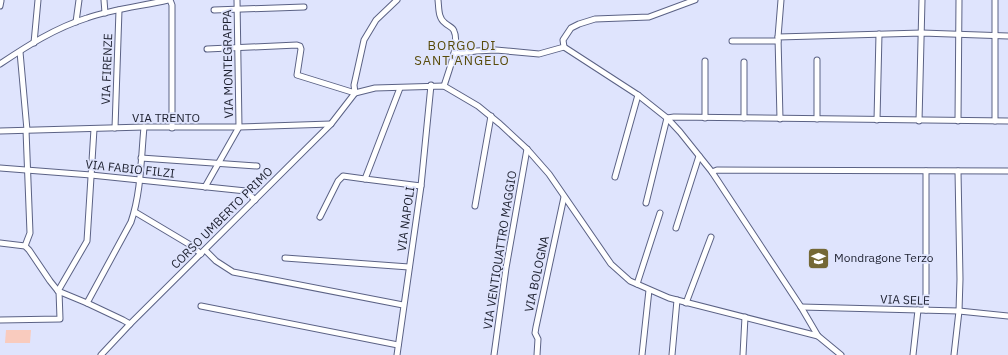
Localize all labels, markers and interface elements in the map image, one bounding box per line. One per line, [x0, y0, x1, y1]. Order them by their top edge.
street label: VIA MONTEGRAPPA [219, 9, 236, 118]
street label: VIA FIRENZE [98, 33, 115, 105]
district label: BORGO DI SANT'ANGELO [414, 37, 510, 69]
street label: VIA TRENTO [132, 110, 200, 125]
street label: VIA FABIO FILZI [85, 156, 176, 181]
street label: CORSO UMBERTO PRIMO [168, 164, 276, 272]
street label: VIA VENTIQUATTRO MAGGIO [480, 169, 519, 330]
street label: VIA NAPOLI [394, 185, 418, 252]
street label: VIA BOLOGNA [521, 234, 552, 313]
school or university icon: Mondragone Terzo [805, 245, 831, 271]
place label: Mondragone Terzo [834, 250, 934, 265]
street label: VIA SELE [880, 291, 930, 308]

